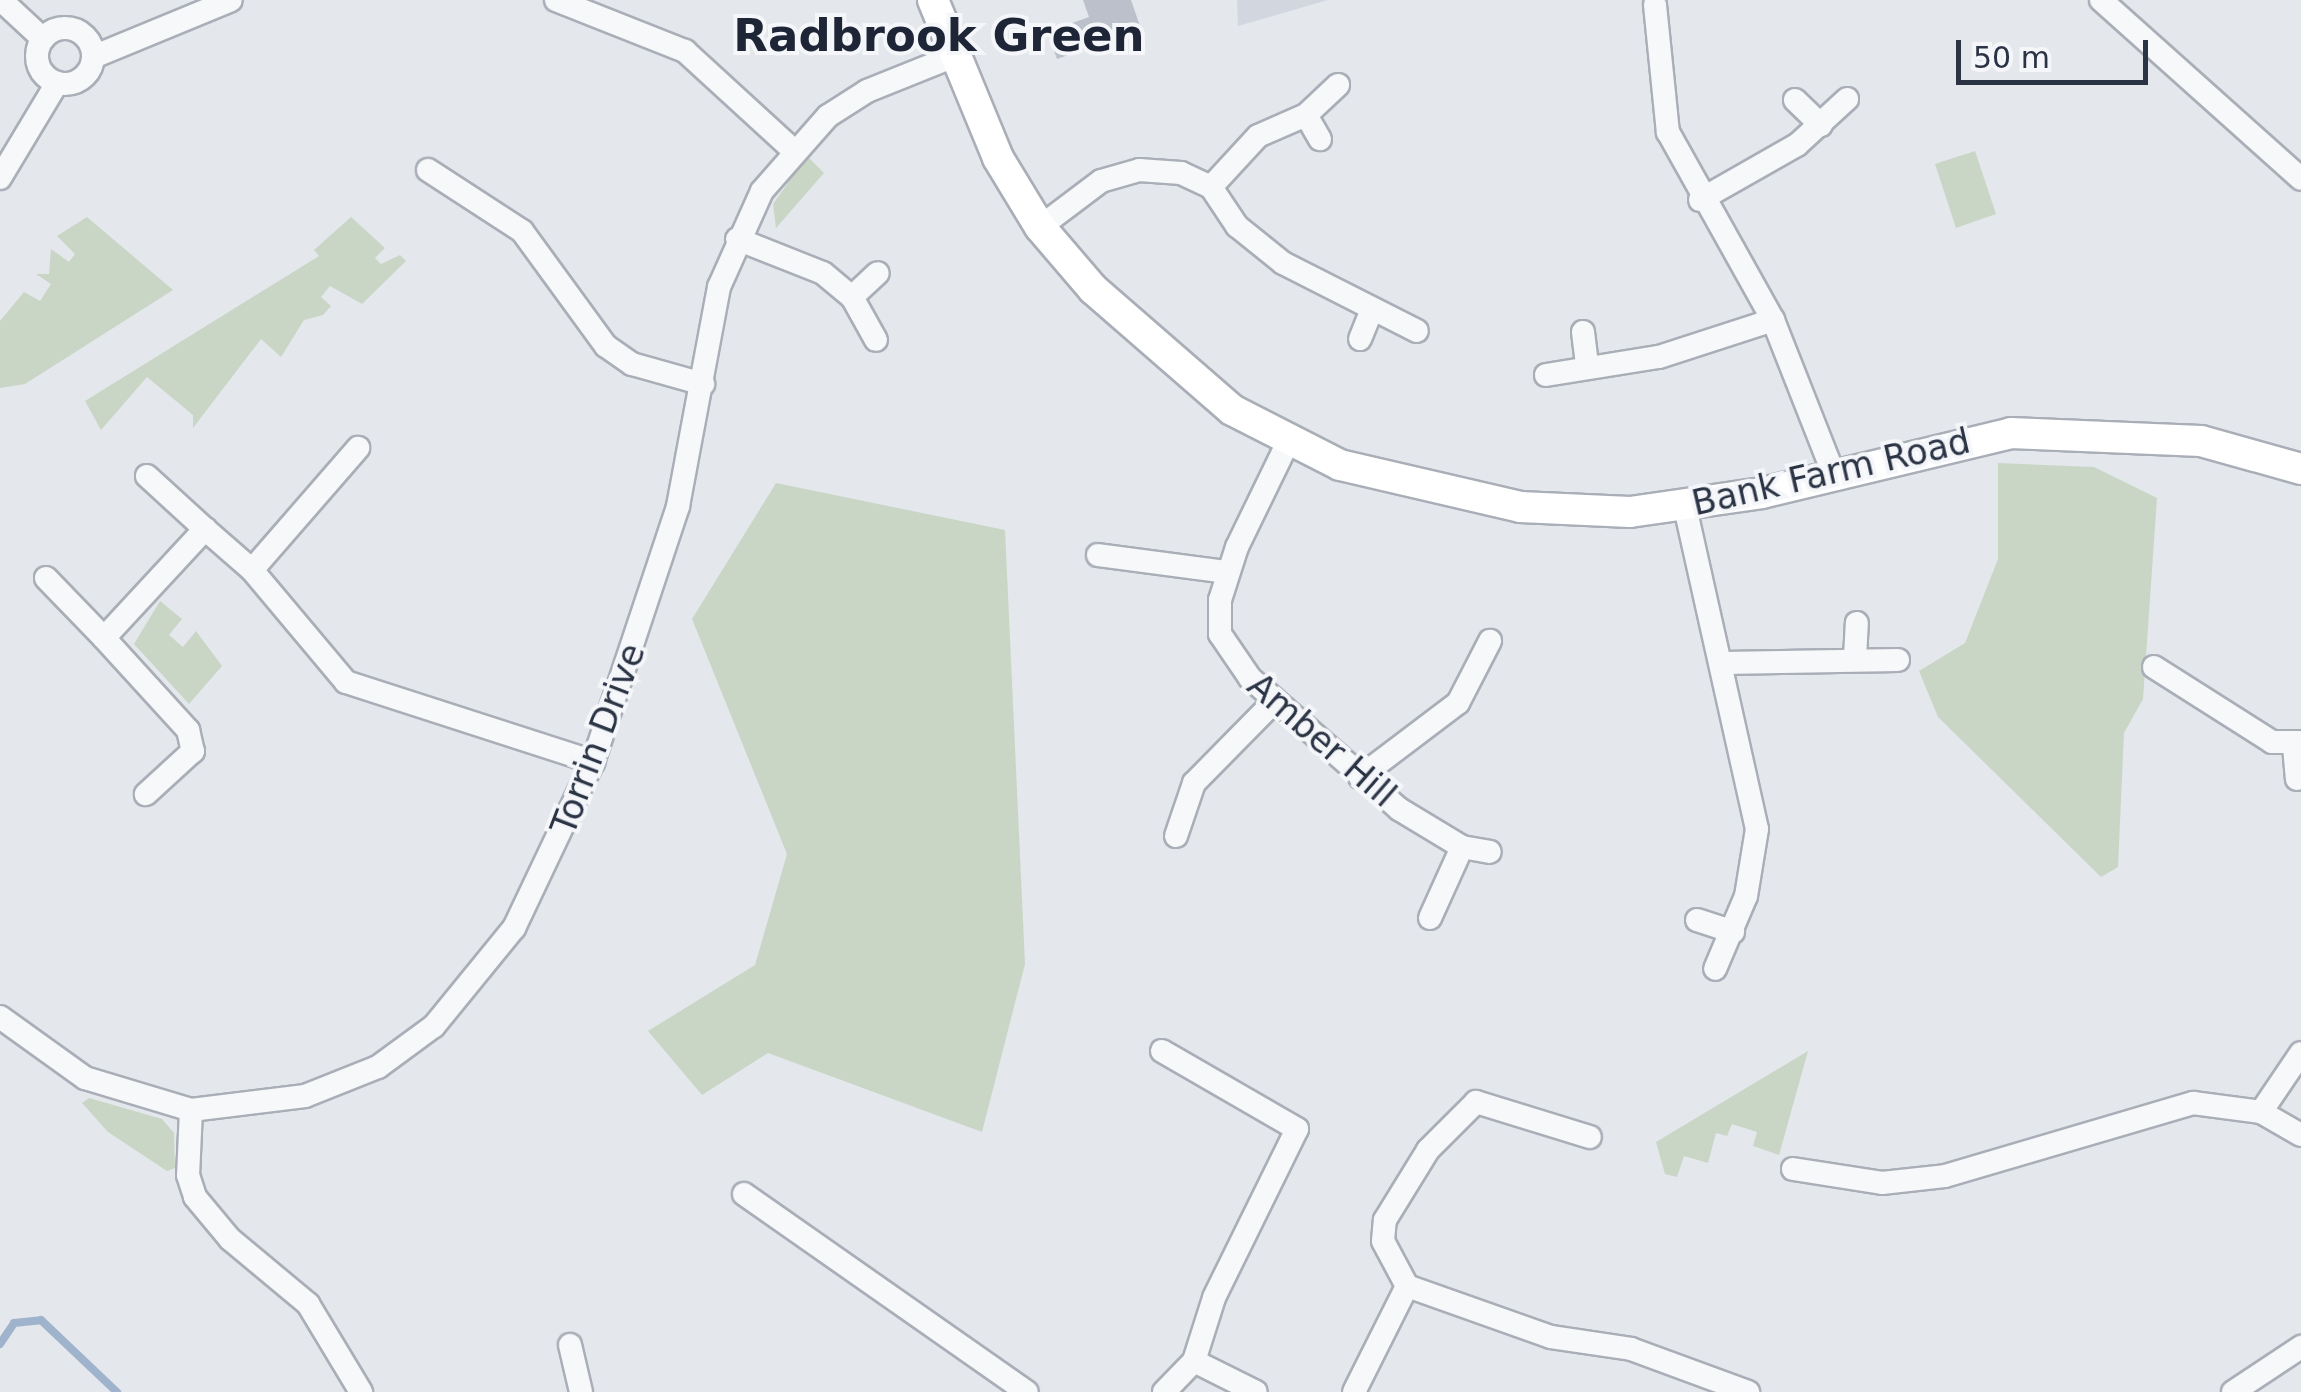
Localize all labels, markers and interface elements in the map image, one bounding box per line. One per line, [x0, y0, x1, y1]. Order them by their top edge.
district label: Radbrook Green [733, 9, 1145, 63]
scale bar [1961, 20, 2154, 82]
text: 50 m [1973, 40, 2050, 75]
street label: Bank Farm Road [1688, 420, 1974, 524]
street label: Torrin Drive [542, 637, 654, 841]
street label: Amber Hill [1239, 664, 1405, 816]

